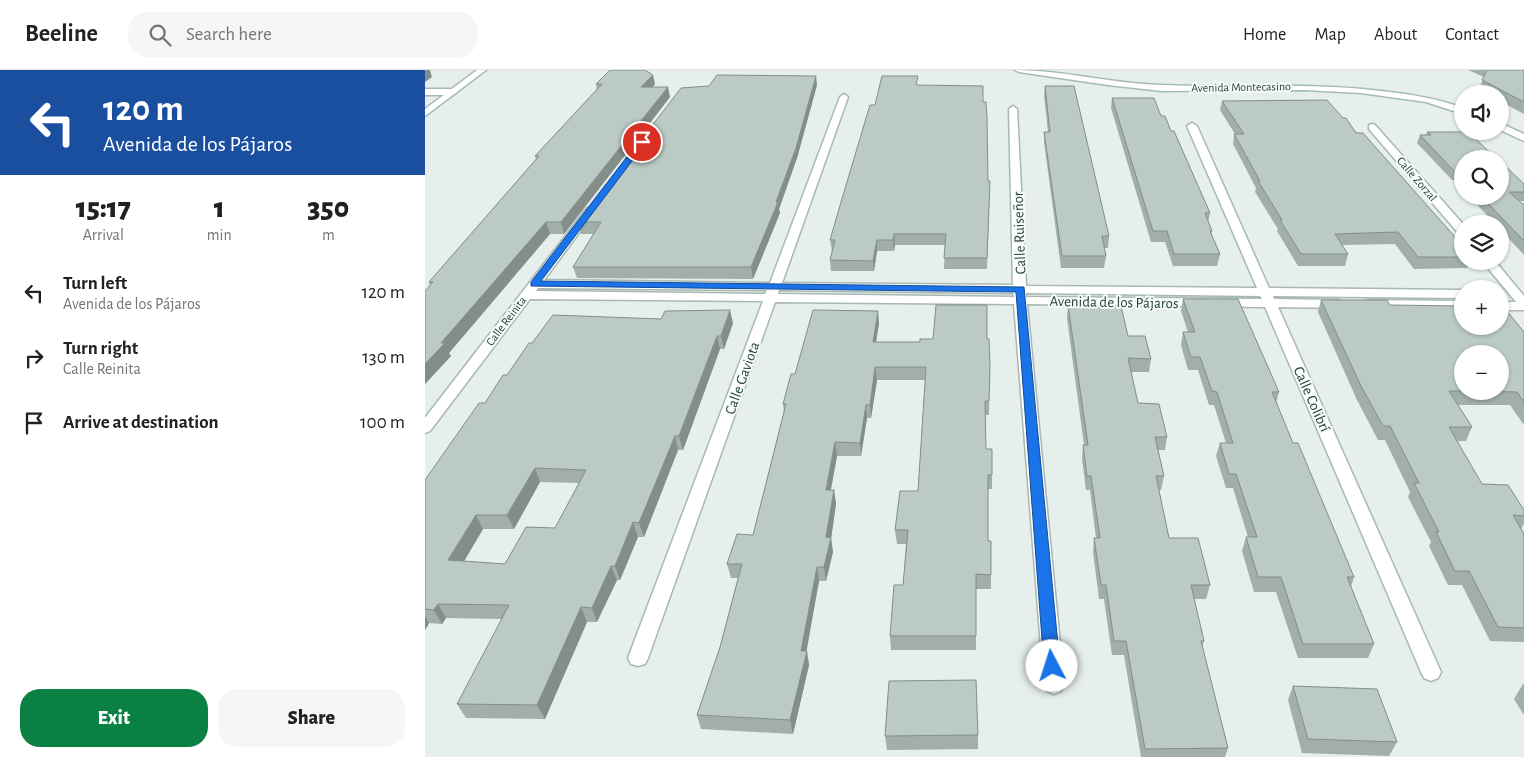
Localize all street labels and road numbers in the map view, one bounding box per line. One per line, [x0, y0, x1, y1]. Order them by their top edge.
street label: Avenida Montecasino [1191, 80, 1291, 94]
street label: Calle Zorzal [1395, 155, 1439, 203]
street label: Calle Ruiseñor [1011, 191, 1028, 275]
street label: Calle Reinita [484, 294, 529, 348]
street label: Avenida de los Pájaros [1049, 294, 1179, 311]
street label: Calle Gaviota [722, 340, 763, 417]
street label: Calle Colibrí [1291, 364, 1333, 434]

